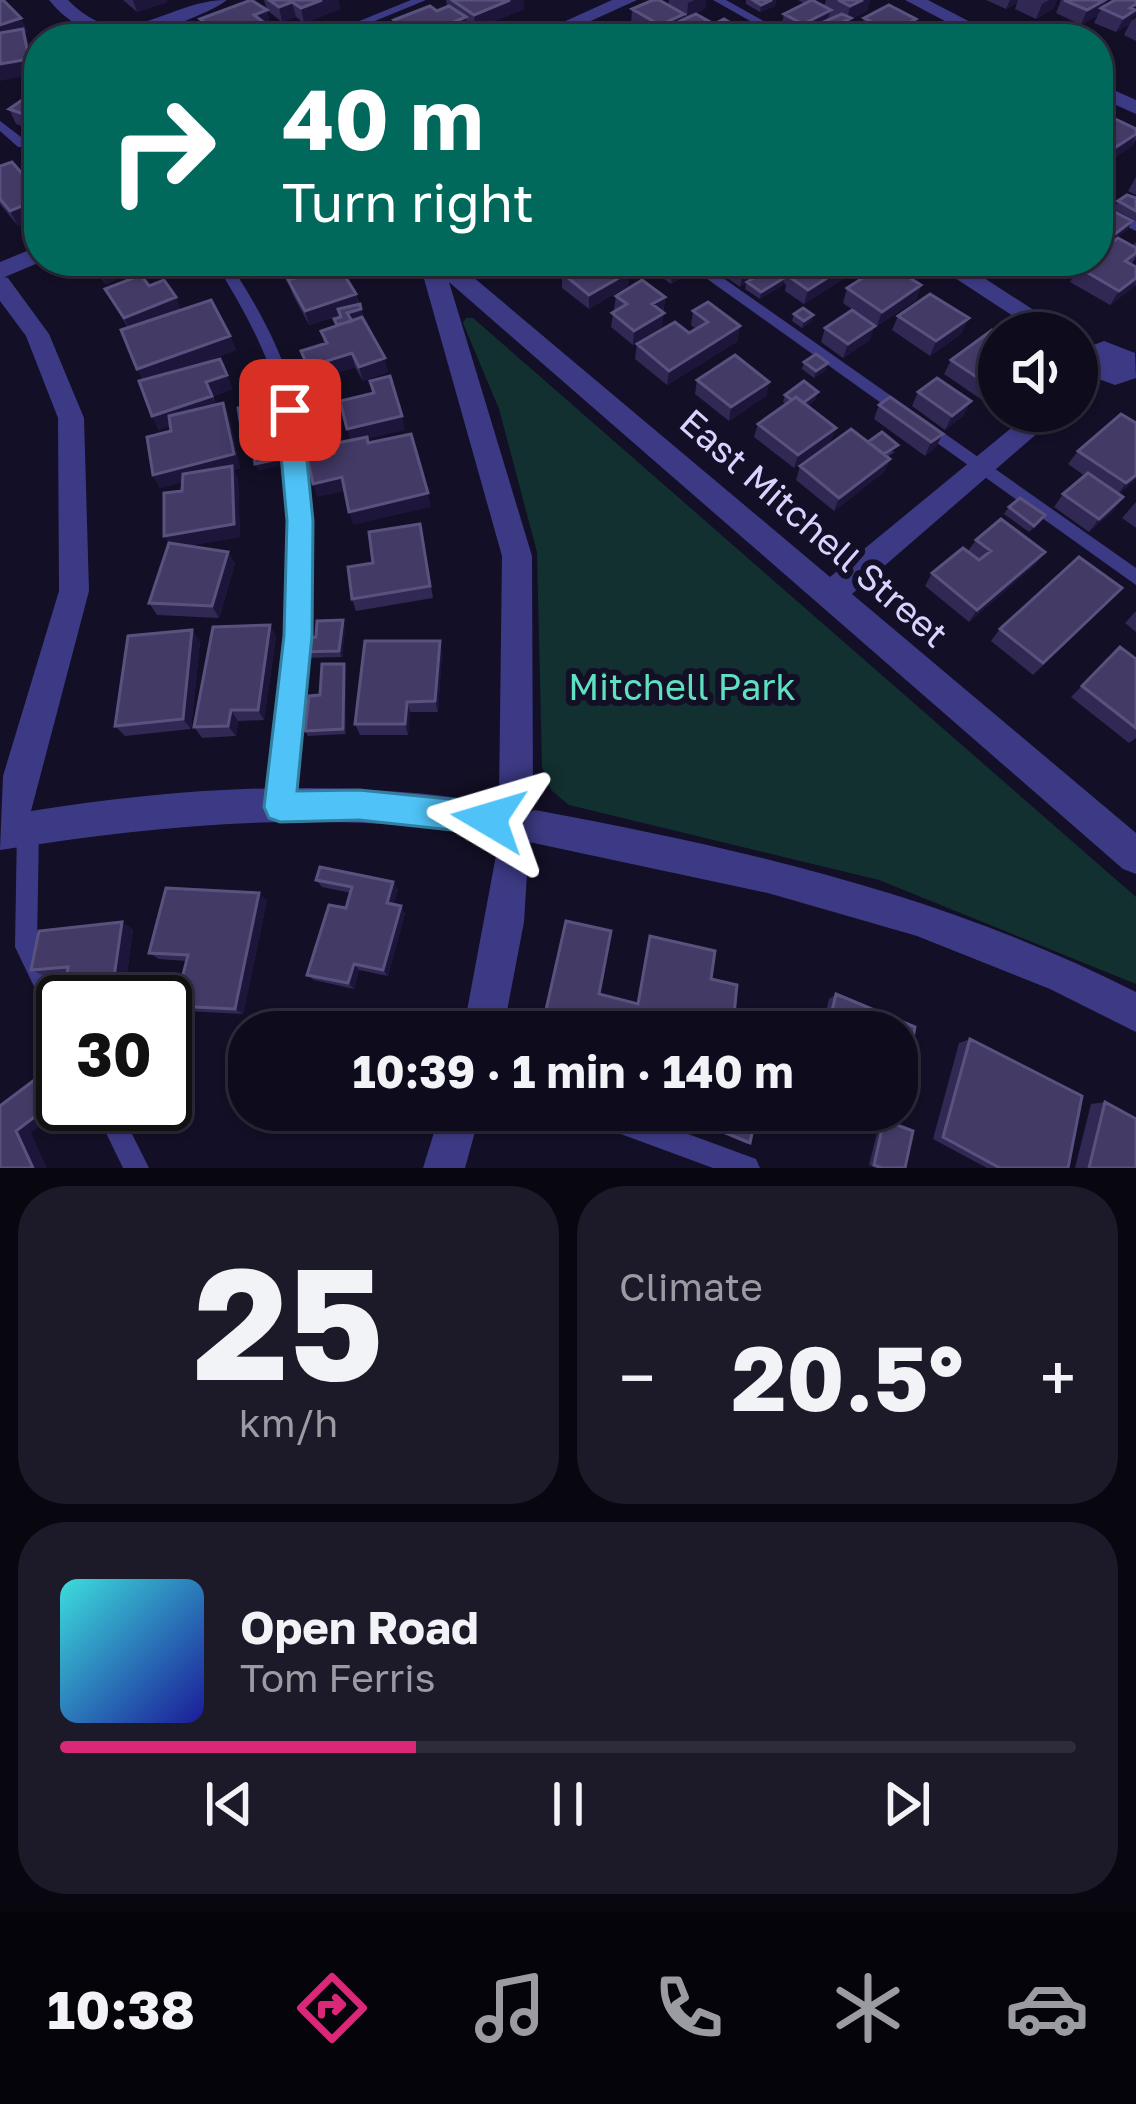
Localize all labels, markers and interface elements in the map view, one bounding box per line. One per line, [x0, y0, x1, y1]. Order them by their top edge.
text: 40 m [282, 68, 484, 168]
icon: right [84, 72, 240, 228]
text: Turn right [282, 169, 534, 234]
map controls [978, 312, 1098, 432]
button: sound [978, 312, 1098, 432]
pin [239, 359, 341, 461]
icon: arrive [257, 377, 323, 443]
street label: East Mitchell Street [672, 400, 957, 656]
park label: Mitchell Park [568, 665, 796, 708]
position arrow [426, 756, 552, 882]
speed limit sign: 30 [36, 975, 192, 1131]
text: 10:39 · 1 min · 140 m [352, 1044, 794, 1098]
text: 25 [193, 1227, 384, 1414]
text: Climate [619, 1263, 763, 1310]
text: 20.5° [731, 1323, 964, 1431]
text: − [619, 1337, 655, 1417]
text: + [1040, 1337, 1076, 1417]
text: km/h [239, 1399, 338, 1446]
text: Open Road [240, 1600, 479, 1654]
text: Tom Ferris [240, 1654, 435, 1701]
icon: previous [196, 1771, 262, 1837]
icon: pause [535, 1771, 601, 1837]
icon: next [874, 1771, 940, 1837]
icon: directions [290, 1966, 374, 2050]
icon: music [468, 1966, 552, 2050]
icon: phone [647, 1966, 731, 2050]
icon: climate [826, 1966, 910, 2050]
icon: car [1005, 1966, 1089, 2050]
text: 10:38 [47, 1976, 195, 2041]

